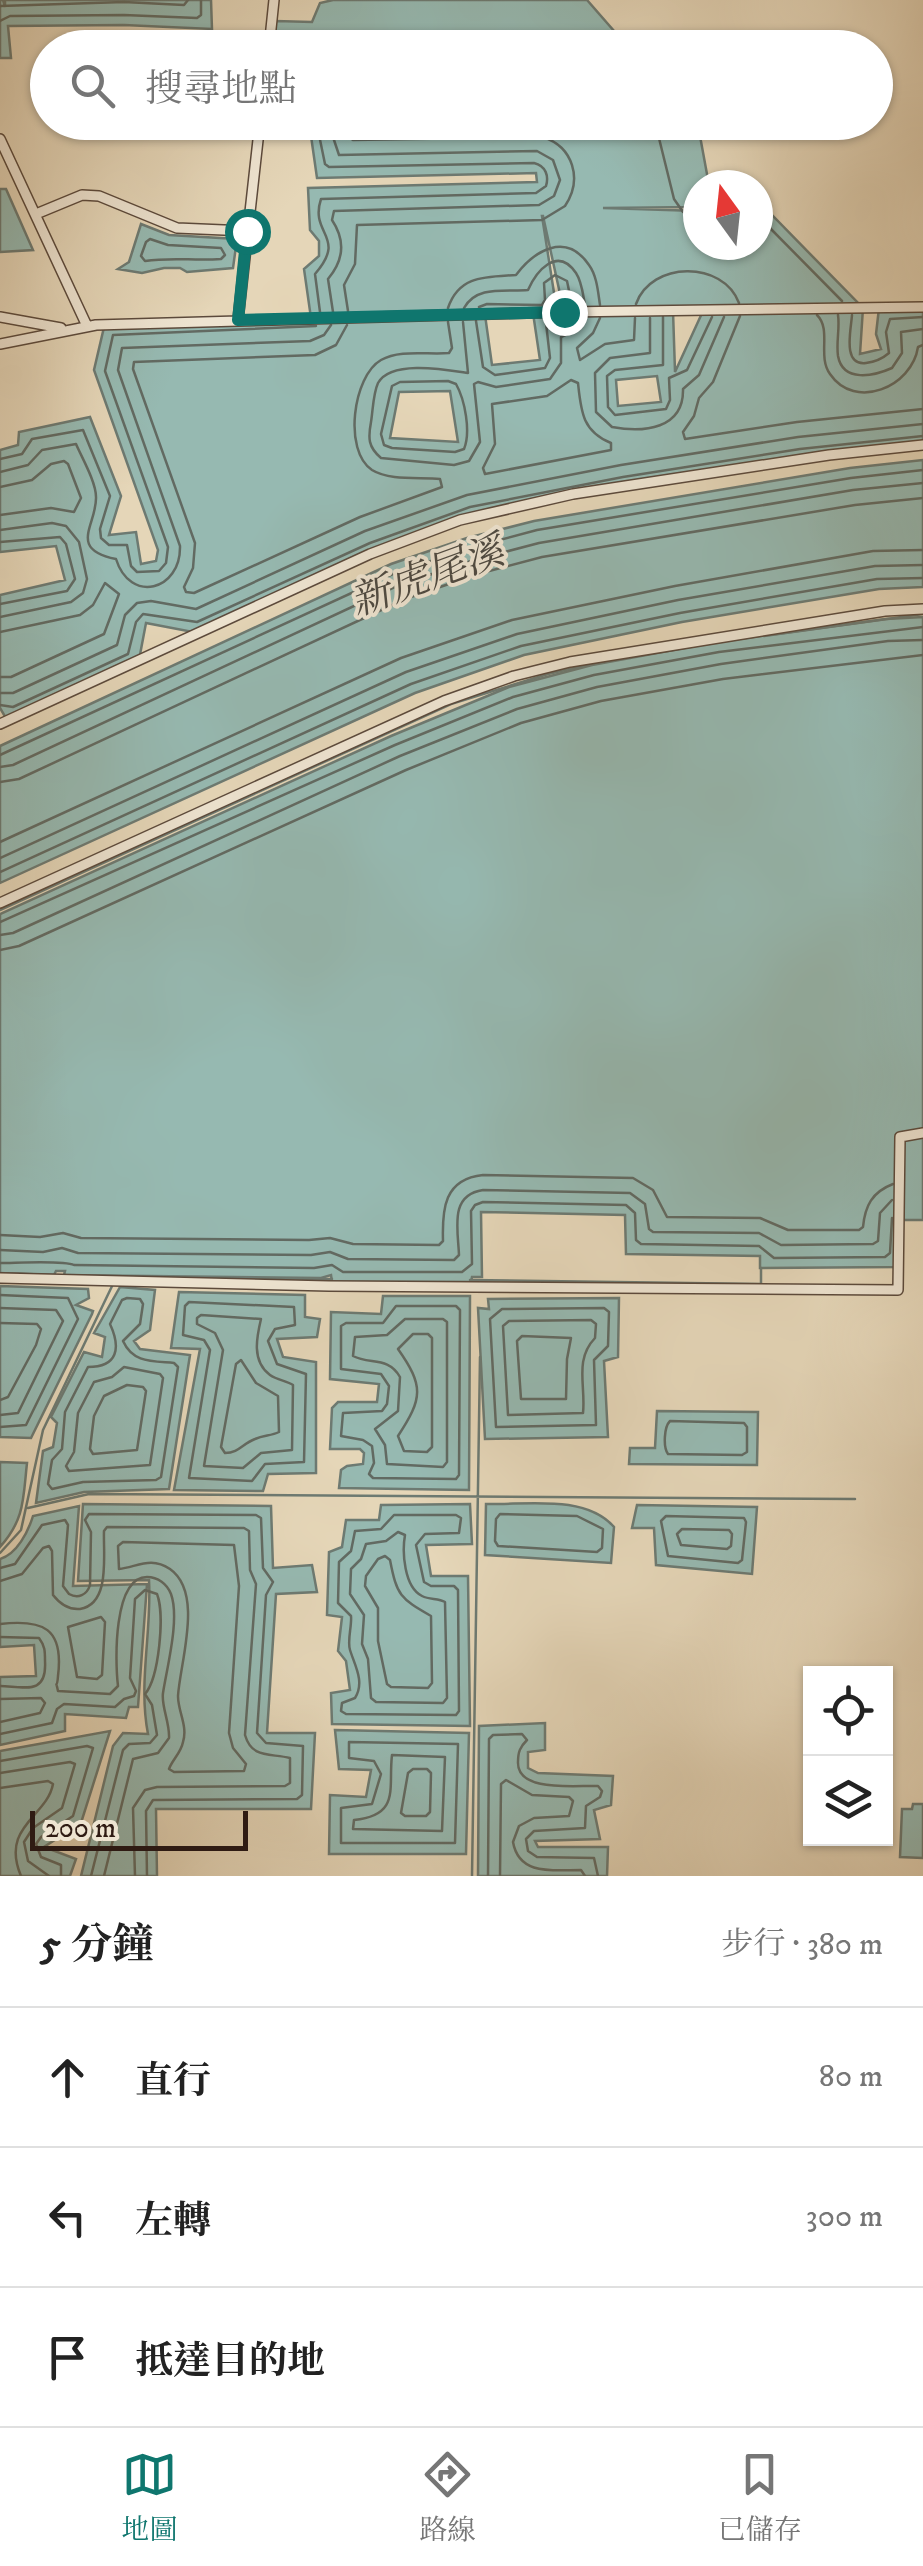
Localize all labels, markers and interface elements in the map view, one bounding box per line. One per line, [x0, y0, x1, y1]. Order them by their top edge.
search box [30, 30, 893, 140]
icon: search [65, 58, 120, 113]
text: 搜尋地點 [145, 66, 297, 114]
north arrow [683, 170, 773, 260]
route start [225, 209, 271, 255]
route end [542, 290, 588, 336]
water label: 新虎尾溪 [344, 526, 515, 629]
map controls [803, 1666, 893, 1846]
button: locate [803, 1666, 893, 1756]
button: layers [803, 1756, 893, 1846]
scale bar [30, 1806, 248, 1851]
text: 200 m [45, 1811, 116, 1846]
text: 5 分鐘 [40, 1920, 154, 1972]
text: 步行 · 380 m [721, 1925, 883, 1965]
icon: ahead [40, 2050, 95, 2105]
text: 80 m [819, 2057, 883, 2097]
text: 直行 [135, 2058, 211, 2106]
icon: left [40, 2190, 95, 2245]
text: 300 m [806, 2197, 883, 2237]
text: 左轉 [135, 2198, 211, 2246]
icon: arrive [40, 2330, 95, 2385]
text: 抵達目的地 [135, 2338, 325, 2386]
tab: 地圖 [121, 2447, 177, 2548]
tab: 路線 [419, 2447, 476, 2548]
tab: 已儲存 [718, 2447, 802, 2548]

